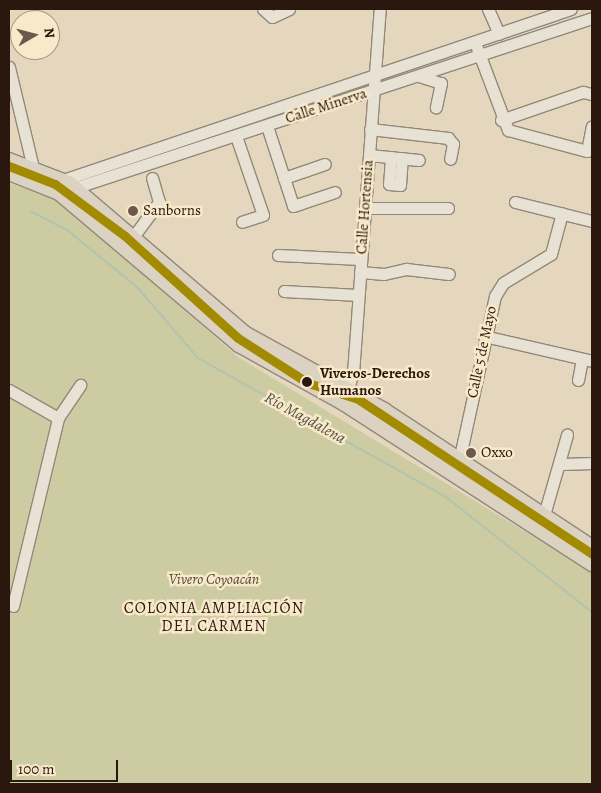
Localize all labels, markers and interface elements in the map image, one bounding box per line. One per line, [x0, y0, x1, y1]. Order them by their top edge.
north arrow [10, 10, 60, 60]
text: N [39, 27, 59, 39]
street label: Calle Minerva [283, 84, 369, 128]
street label: Calle Hortensia [353, 159, 377, 255]
place label: Sanborns [143, 202, 201, 220]
marker: Sanborns [127, 205, 139, 217]
street label: Calle 5 de Mayo [463, 304, 501, 400]
place label: Viveros-Derechos Humanos [320, 364, 430, 399]
marker: Viveros-Derechos Humanos [298, 373, 316, 391]
water label: Río Magdalena [261, 388, 349, 448]
place label: Oxxo [481, 444, 513, 462]
marker: Oxxo [465, 447, 477, 459]
park label: Vivero Coyoacán [169, 571, 259, 589]
district label: COLONIA AMPLIACIÓN DEL CARMEN [122, 598, 306, 636]
scale bar [12, 750, 120, 782]
text: 100 m [18, 759, 55, 779]

